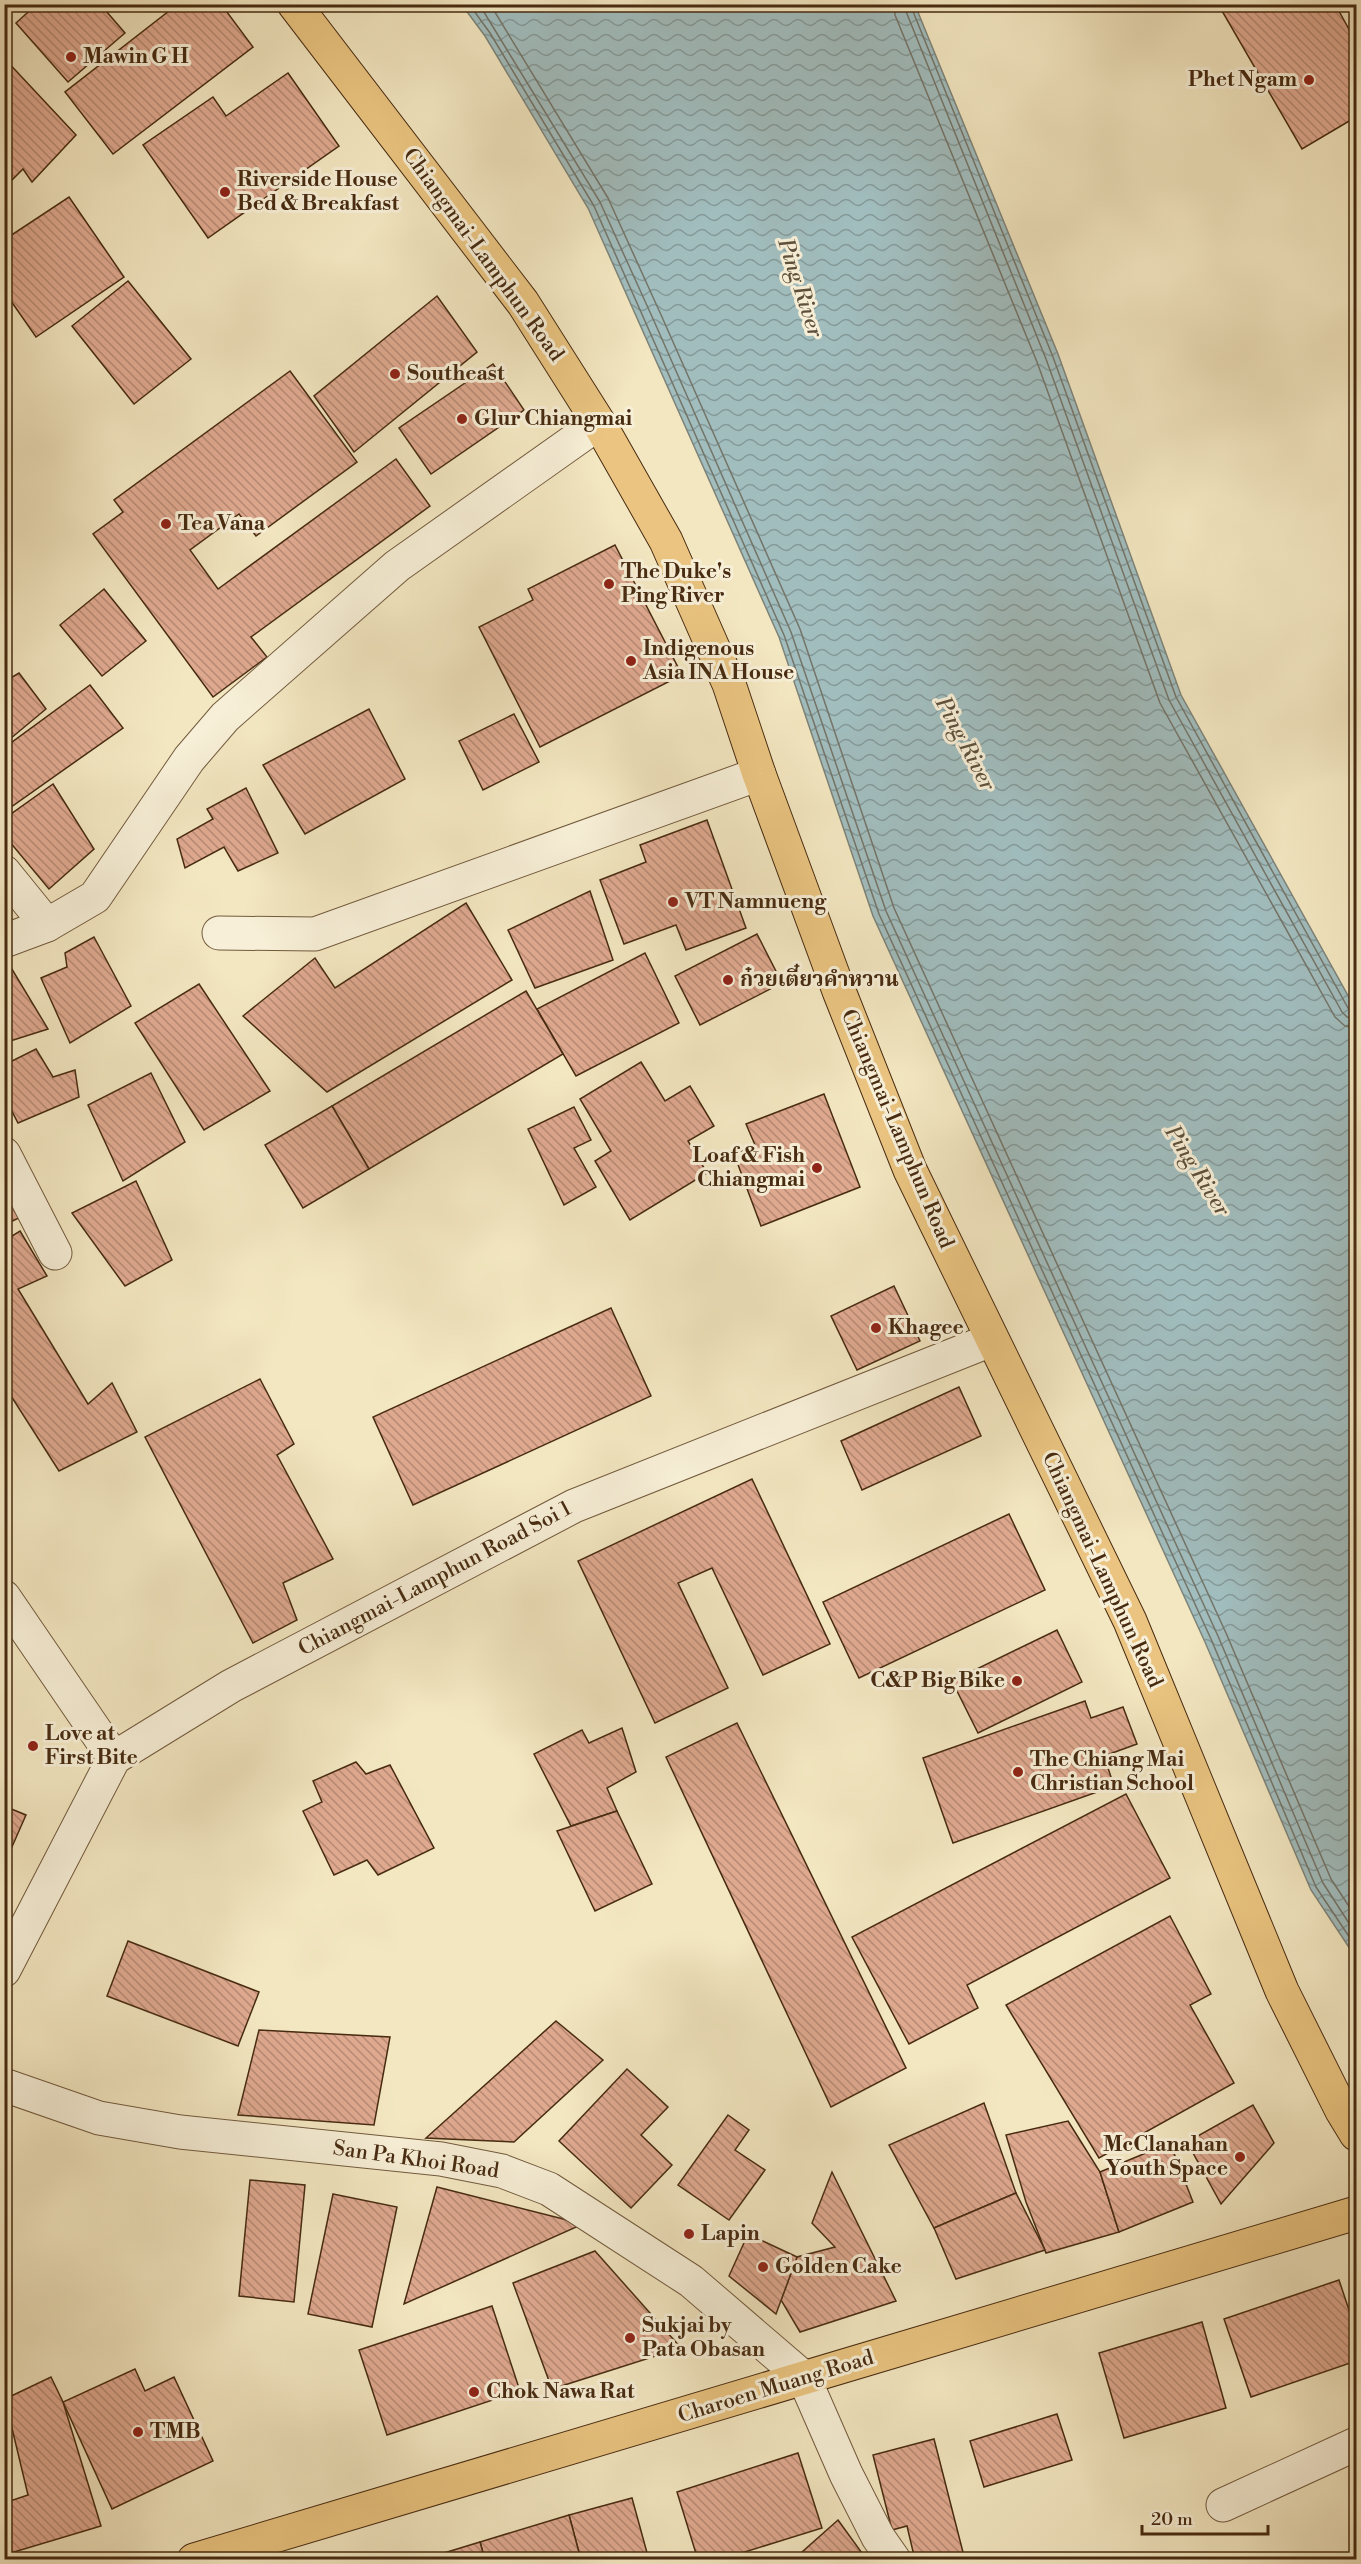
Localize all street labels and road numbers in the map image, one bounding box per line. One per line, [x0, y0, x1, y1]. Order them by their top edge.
street label: Chiangmai-Lamphun Road [397, 143, 569, 367]
street label: Chiangmai-Lamphun Road [835, 1006, 959, 1252]
street label: Chiangmai-Lamphun Road [1036, 1448, 1168, 1692]
street label: Chiangmai-Lamphun Road Soi 1 [294, 1496, 576, 1662]
street label: San Pa Khoi Road [331, 2135, 501, 2185]
street label: Charoen Muang Road [675, 2345, 877, 2429]

